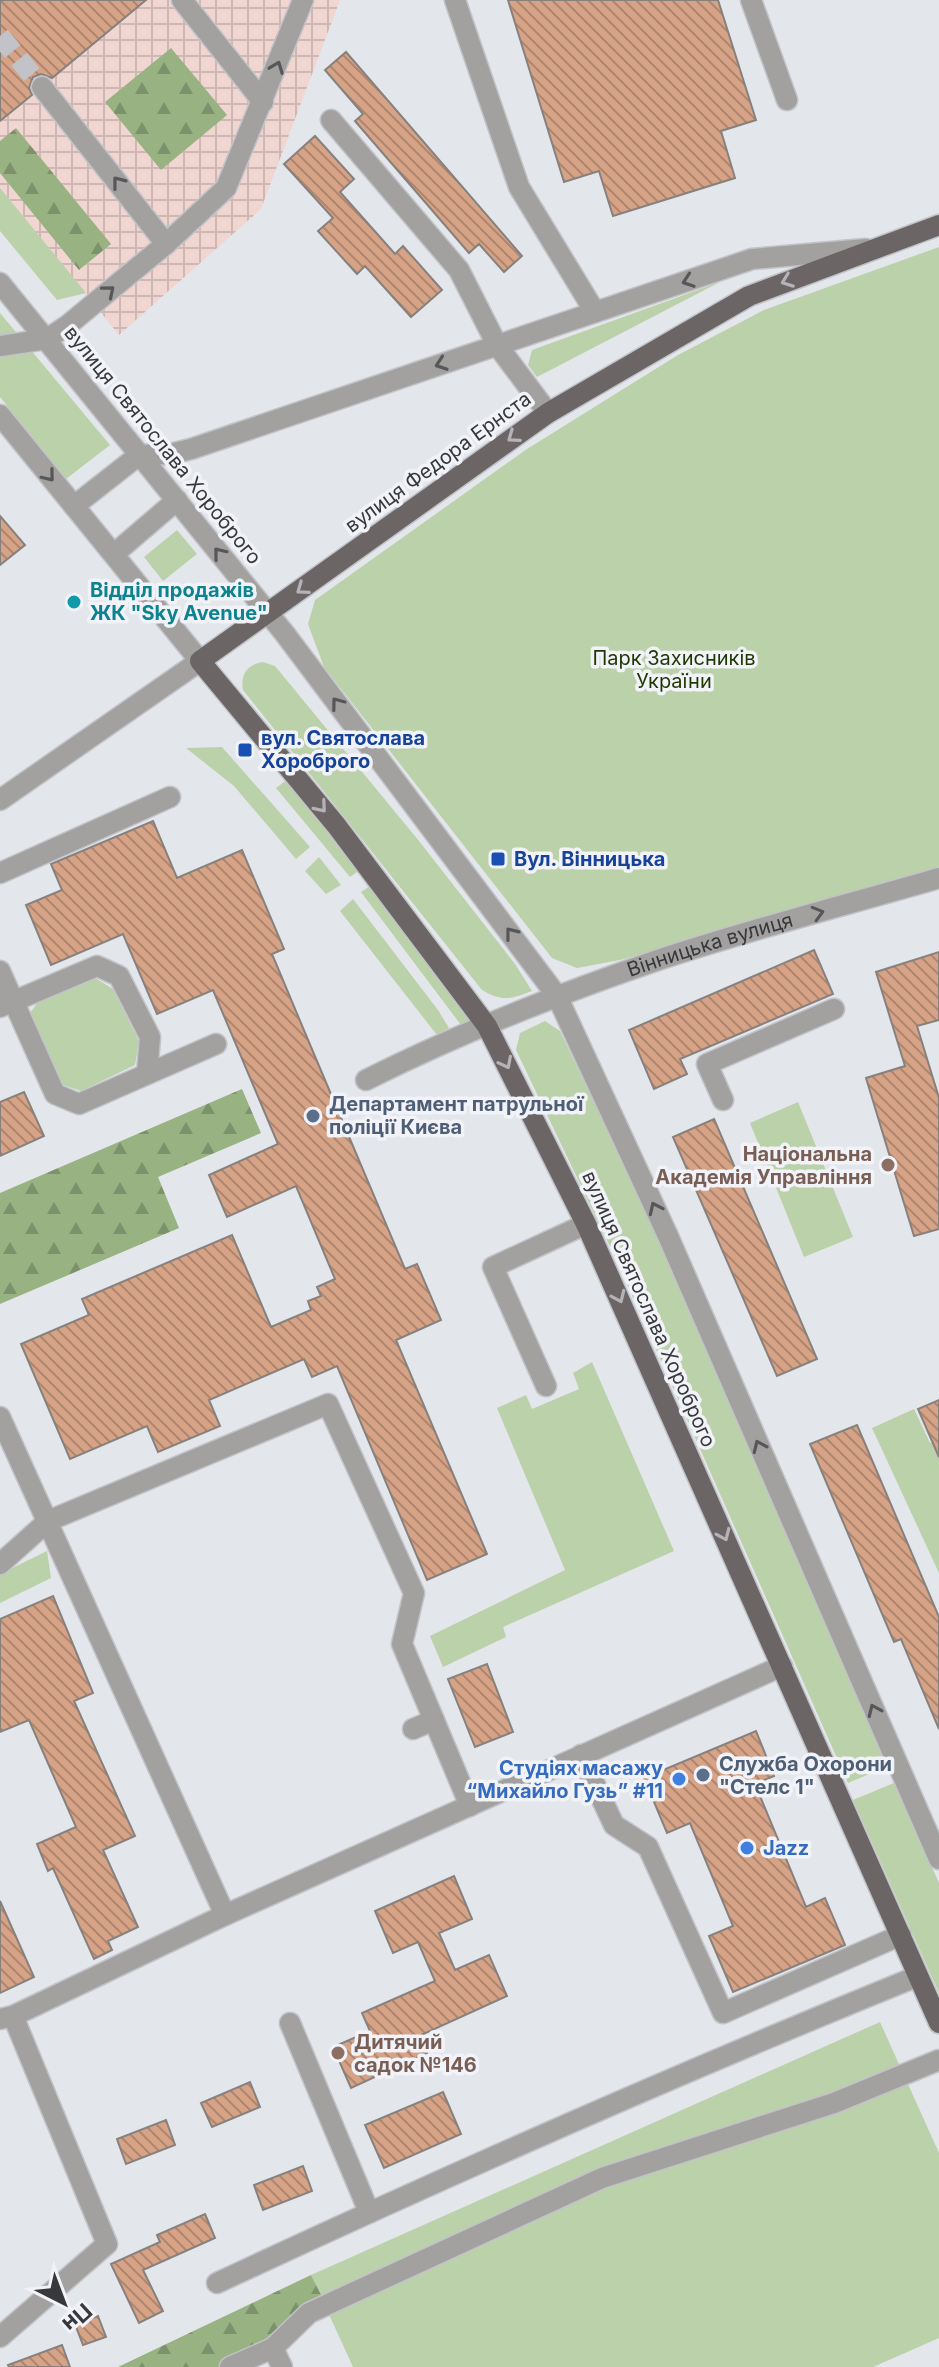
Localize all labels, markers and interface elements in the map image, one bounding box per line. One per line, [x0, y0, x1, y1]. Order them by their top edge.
one-way arrow [267, 61, 284, 75]
one-way arrow [113, 177, 127, 192]
one-way arrow [781, 271, 795, 288]
one-way arrow [681, 272, 695, 288]
one-way arrow [99, 286, 114, 301]
street label: вулиця Святослава Хороброго [59, 321, 267, 569]
one-way arrow [435, 354, 449, 370]
street label: вулиця Федора Ернста [340, 387, 536, 537]
one-way arrow [508, 428, 522, 442]
one-way arrow [40, 467, 54, 482]
one-way arrow [214, 547, 229, 562]
place label: Відділ продажів ЖК "Sky Avenue" [90, 578, 268, 625]
one-way arrow [296, 579, 311, 594]
marker: Відділ продажів ЖК "Sky Avenue" [65, 593, 83, 611]
park label: Парк Захисників України [592, 646, 756, 693]
one-way arrow [332, 698, 347, 712]
place label: вул. Святослава Хороброго [261, 726, 425, 773]
marker: вул. Святослава Хороброго [236, 741, 254, 759]
one-way arrow [311, 798, 326, 813]
place label: Вул. Вінницька [514, 847, 665, 871]
marker: Вул. Вінницька [489, 850, 507, 868]
one-way arrow [811, 906, 825, 923]
street label: Вінницька вулиця [624, 908, 795, 982]
one-way arrow [506, 927, 520, 942]
one-way arrow [496, 1054, 512, 1069]
place label: Департамент патрульної поліції Києва [329, 1092, 585, 1139]
marker: Департамент патрульної поліції Києва [304, 1107, 322, 1125]
place label: Національна Академія Управління [655, 1142, 872, 1189]
marker: Національна Академія Управління [879, 1156, 897, 1174]
street label: вулиця Святослава Хороброго [577, 1167, 721, 1451]
one-way arrow [649, 1202, 665, 1217]
one-way arrow [609, 1289, 625, 1303]
one-way arrow [752, 1440, 768, 1455]
one-way arrow [714, 1527, 730, 1541]
one-way arrow [867, 1704, 883, 1719]
place label: Служба Охорони "Стелс 1" [719, 1752, 892, 1799]
place label: Студіях масажу “Михайло Гузь” #11 [467, 1756, 663, 1803]
marker: Служба Охорони "Стелс 1" [694, 1766, 712, 1784]
marker: Студіях масажу “Михайло Гузь” #11 [670, 1770, 688, 1788]
place label: Jazz [763, 1836, 809, 1860]
marker: Jazz [738, 1839, 756, 1857]
place label: Дитячий садок №146 [354, 2030, 477, 2077]
marker: Дитячий садок №146 [329, 2044, 347, 2062]
north arrow [24, 2263, 104, 2343]
text: Пн [57, 2298, 97, 2338]

